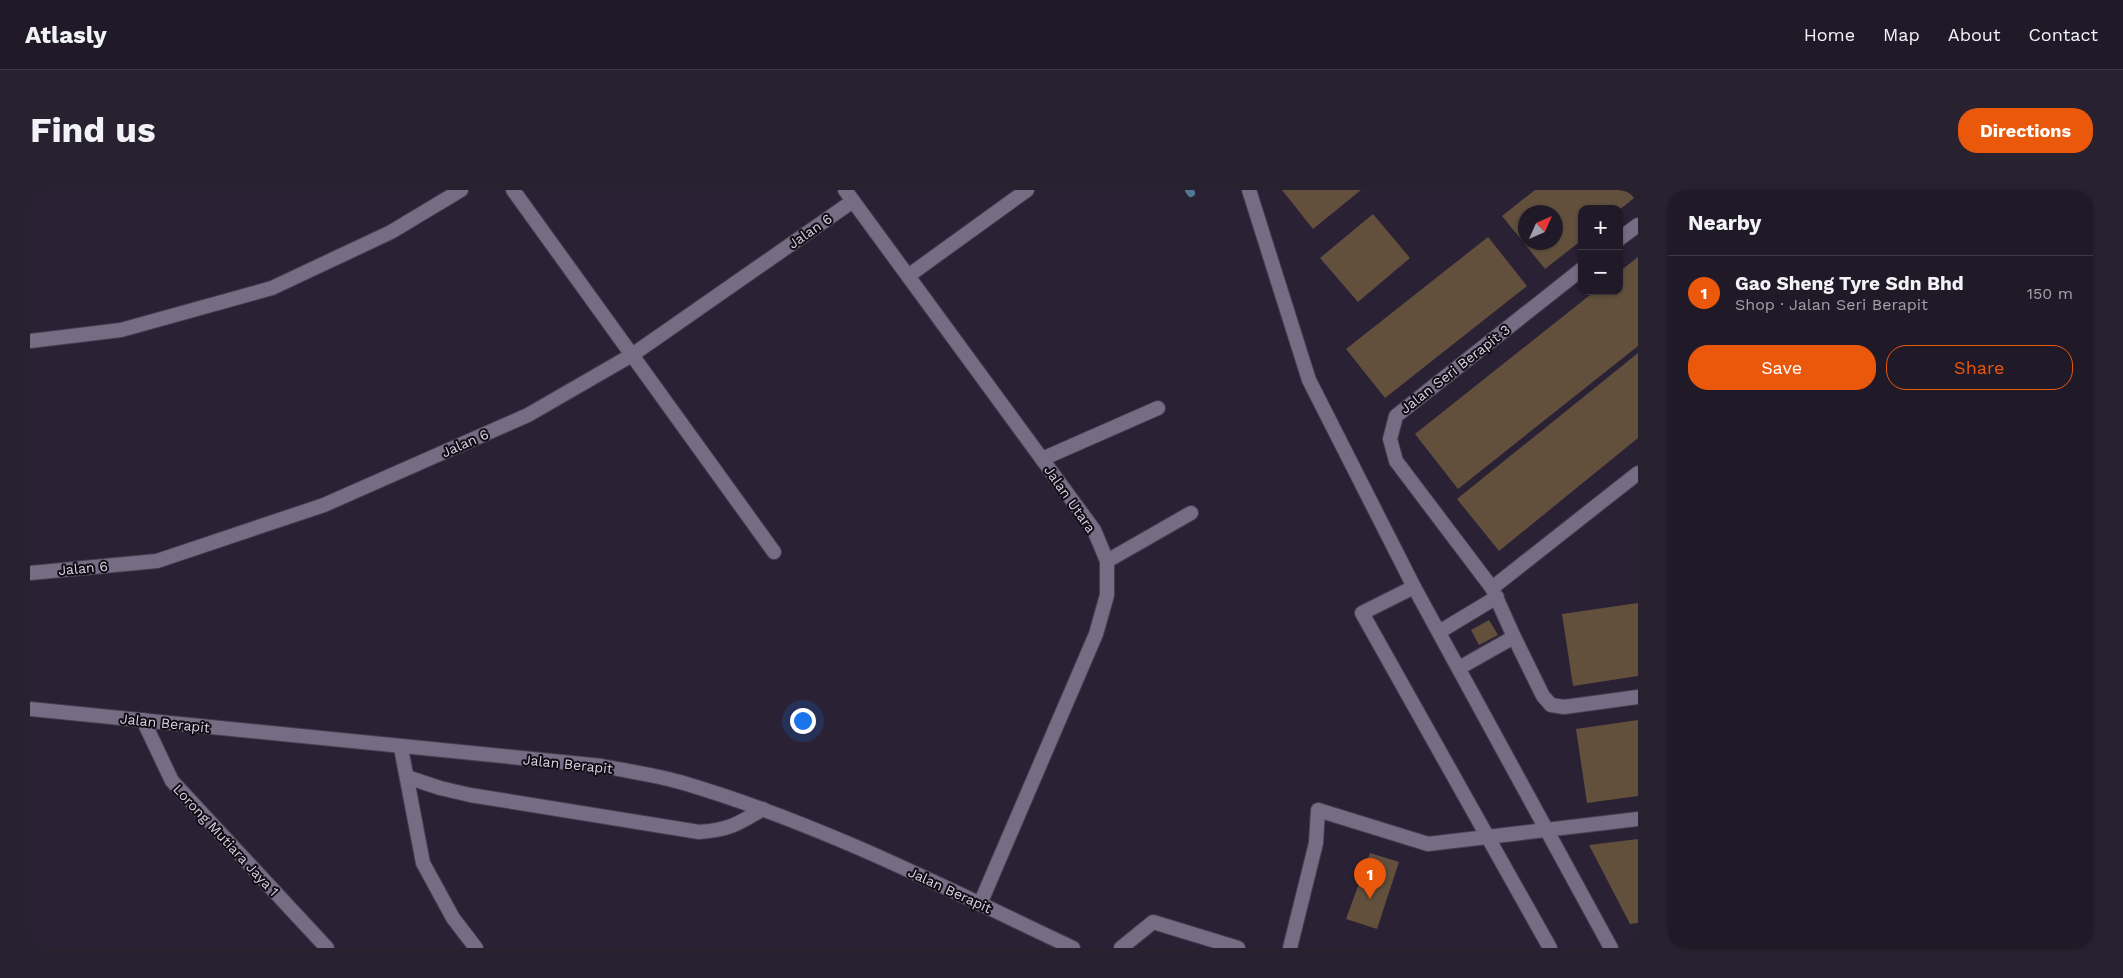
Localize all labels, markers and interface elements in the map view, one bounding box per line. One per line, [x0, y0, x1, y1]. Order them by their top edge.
text: Atlasly [25, 21, 107, 49]
text: Home [1804, 24, 1855, 45]
text: Map [1883, 24, 1920, 45]
text: About [1948, 24, 2000, 45]
text: Contact [2028, 24, 2098, 45]
button: Directions [1958, 108, 2093, 153]
text: Find us [30, 109, 156, 151]
north arrow [1518, 205, 1563, 250]
map controls [1578, 205, 1623, 295]
button: + [1578, 205, 1623, 250]
street label: Jalan 6 [785, 210, 835, 252]
text: Nearby [1688, 210, 1761, 235]
button: − [1578, 250, 1623, 295]
text: Gao Sheng Tyre Sdn Bhd [1735, 272, 1964, 295]
text: 1 [1701, 284, 1707, 303]
text: 150 m [2027, 284, 2073, 303]
text: Shop · Jalan Seri Berapit [1735, 295, 1928, 314]
street label: Jalan Seri Berapit 3 [1397, 321, 1513, 417]
button: Save [1688, 345, 1876, 390]
button: Share [1886, 345, 2073, 390]
street label: Jalan 6 [439, 426, 491, 460]
street label: Jalan Utara [1041, 462, 1099, 536]
street label: Jalan 6 [58, 558, 108, 578]
your location [790, 708, 816, 734]
street label: Jalan Berapit [119, 710, 211, 736]
street label: Jalan Berapit [522, 751, 614, 777]
street label: Lorong Mutiara Jaya 1 [170, 781, 282, 899]
pin: 1 [1354, 858, 1386, 899]
street label: Jalan Berapit [906, 864, 994, 916]

